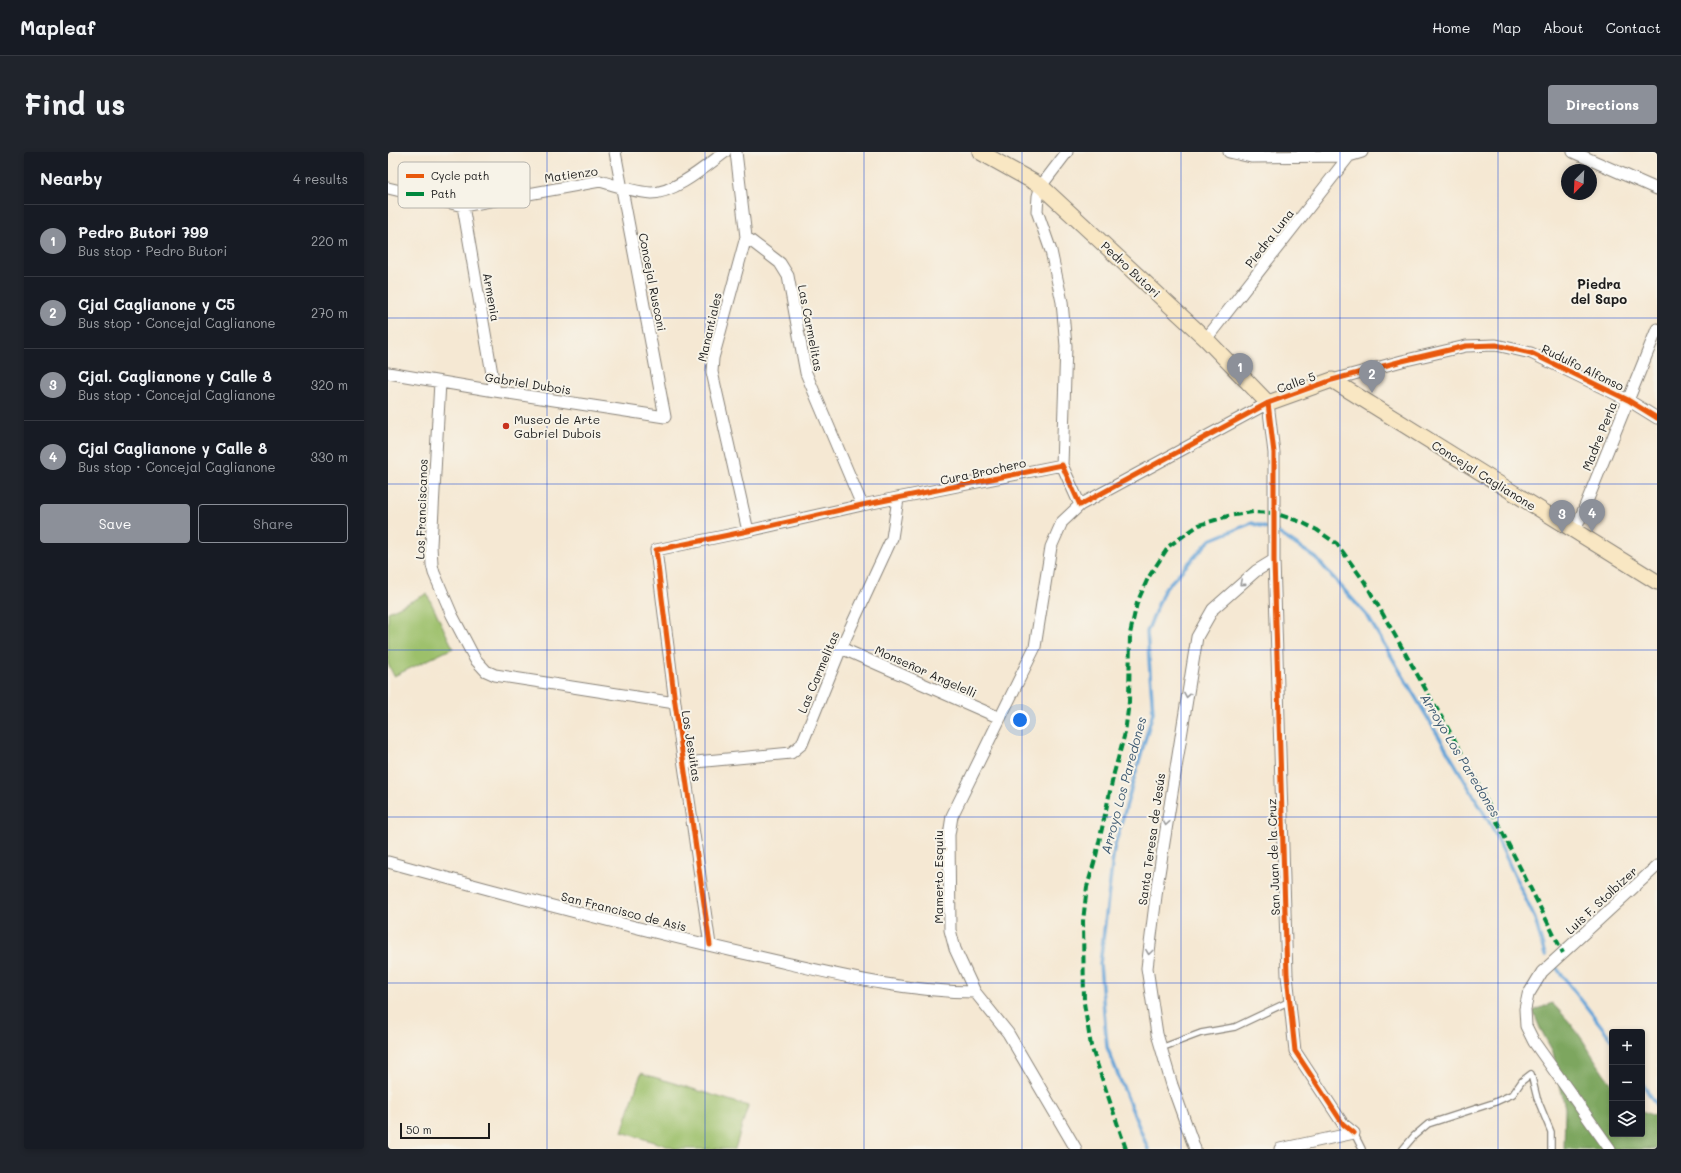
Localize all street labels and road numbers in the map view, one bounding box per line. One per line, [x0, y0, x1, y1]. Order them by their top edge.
street label: Matienzo [543, 162, 599, 186]
street label: Piedra Luna [1241, 205, 1297, 271]
street label: Concejal Rusconi [636, 232, 670, 332]
street label: Pedro Butori [1098, 237, 1164, 301]
street label: Armenia [480, 271, 504, 323]
street label: Las Carmelitas [795, 283, 827, 373]
street label: Manantiales [693, 291, 725, 363]
street label: Rudulfo Alfonso [1539, 340, 1627, 394]
street label: Gabriel Dubois [484, 368, 572, 398]
street label: Calle 5 [1274, 368, 1318, 396]
street label: Madre Perla [1578, 399, 1620, 473]
street label: Concejal Caglianone [1429, 436, 1539, 514]
street label: Cura Brochero [939, 454, 1027, 488]
street label: Los Franciscanos [411, 458, 431, 560]
street label: Las Carmelitas [793, 628, 843, 716]
street label: Monseñor Angelelli [873, 641, 979, 701]
street label: Los Jesuitas [678, 709, 706, 783]
street label: Santa Teresa de Jesús [1134, 772, 1168, 906]
street label: San Juan de la Cruz [1263, 798, 1283, 916]
street label: Mamerto Esquiu [930, 830, 946, 924]
street label: Luis F. Stolbizer [1562, 863, 1640, 937]
street label: San Francisco de Asis [560, 888, 689, 934]

